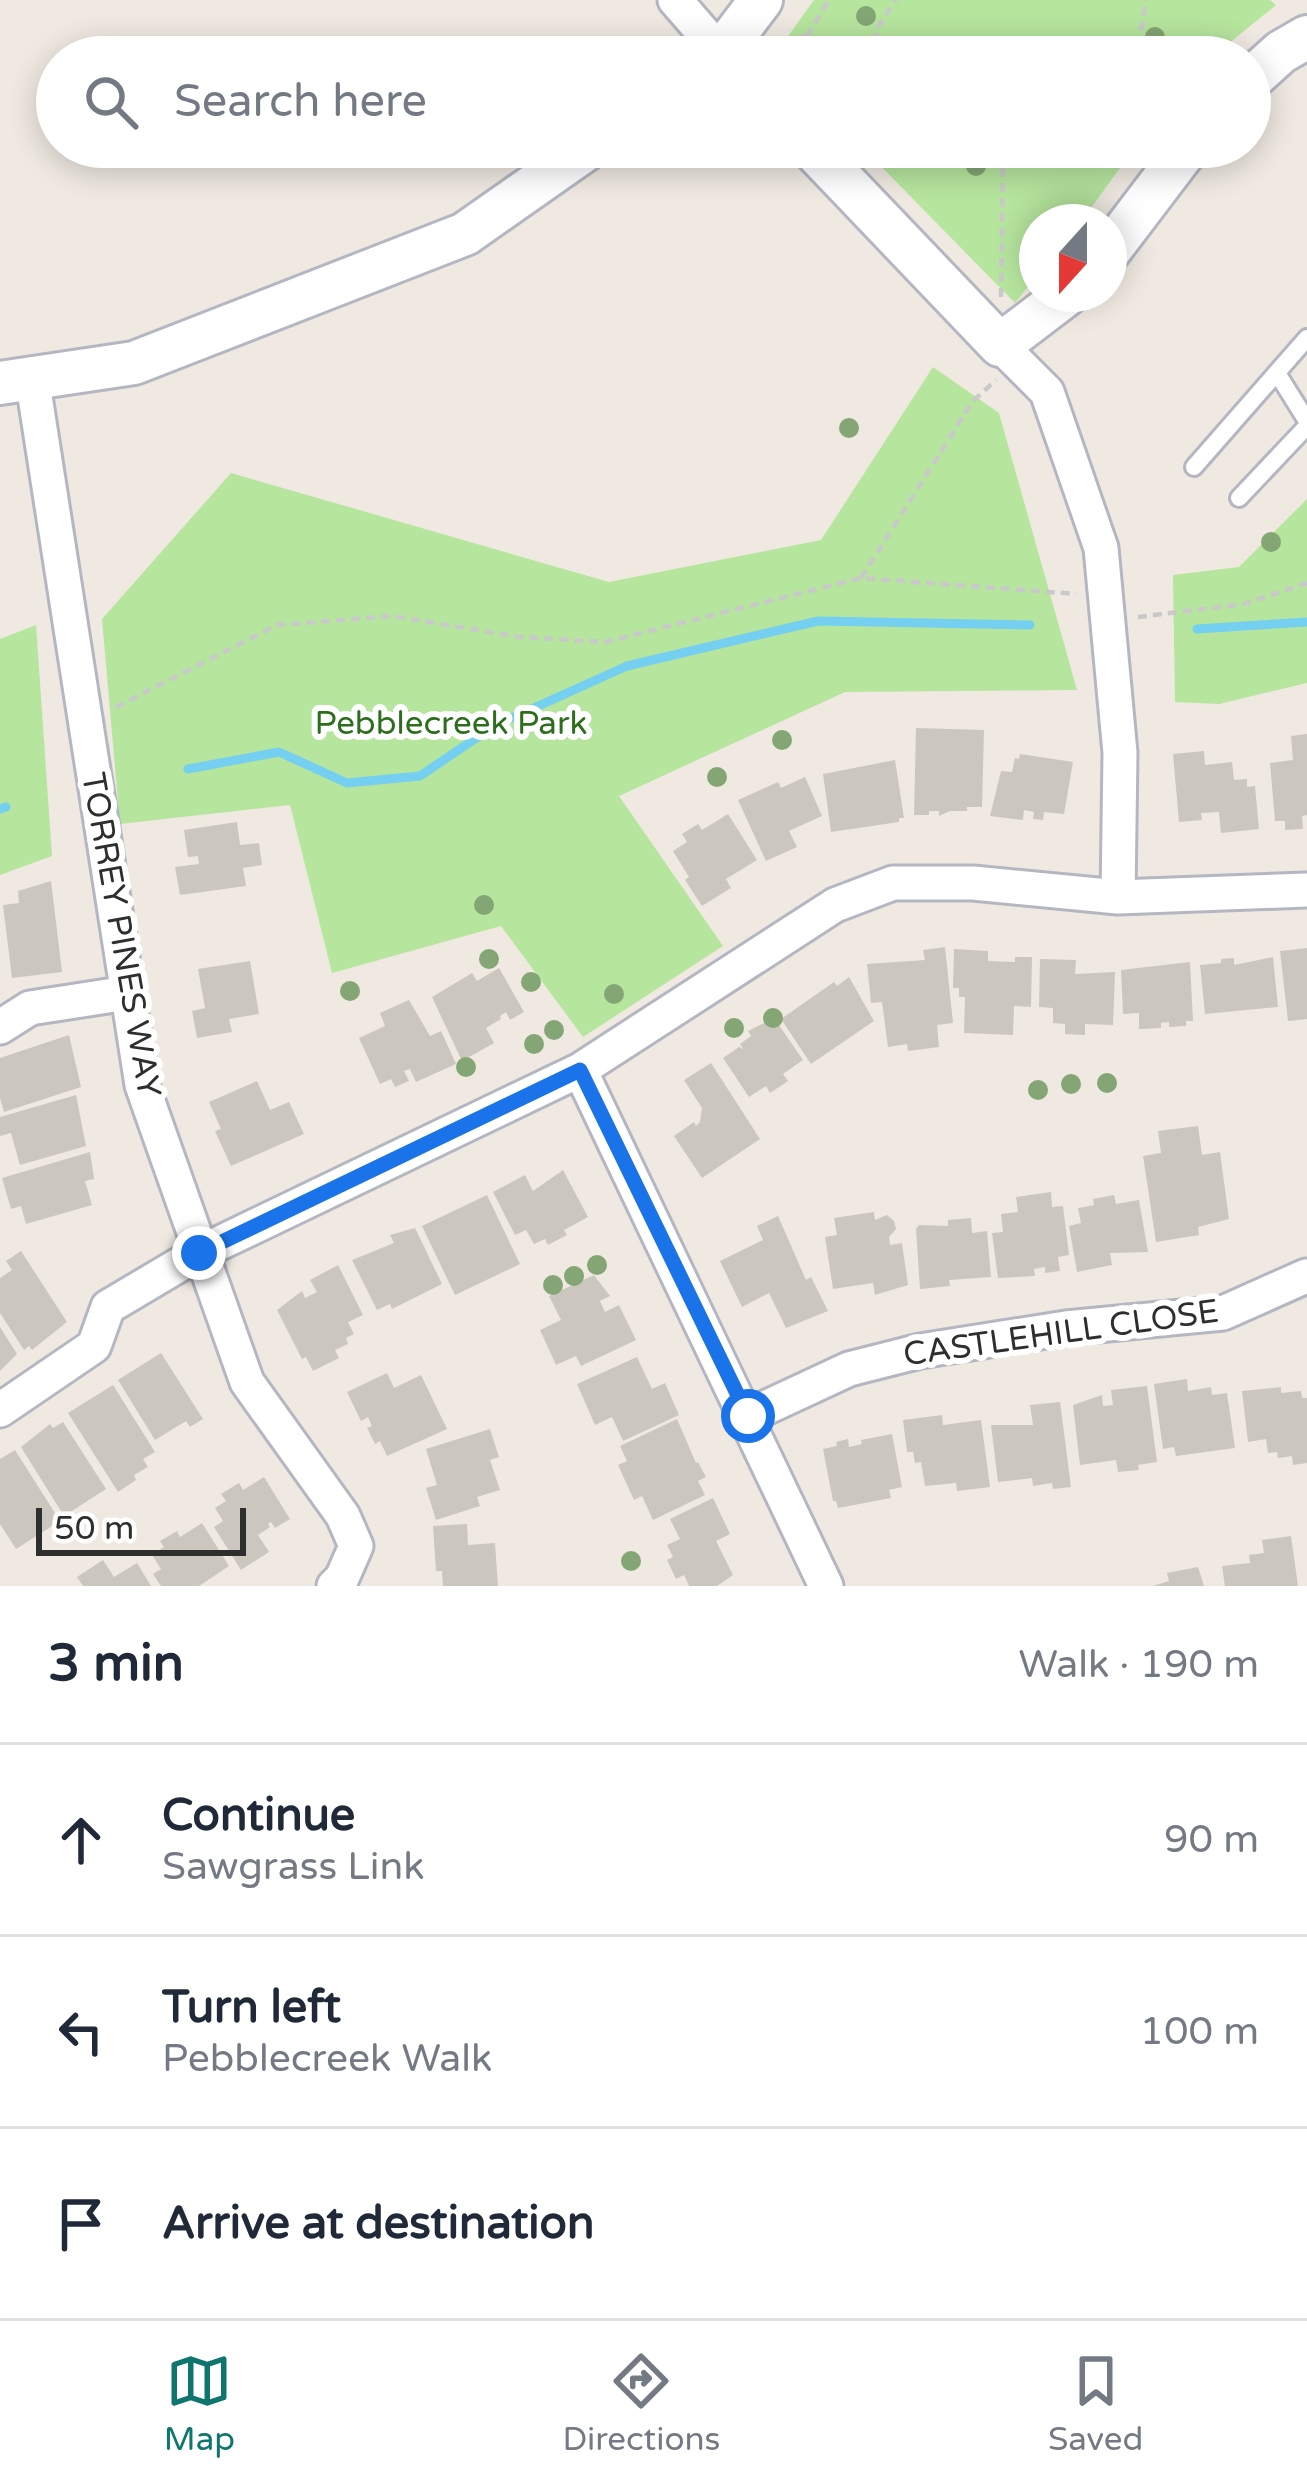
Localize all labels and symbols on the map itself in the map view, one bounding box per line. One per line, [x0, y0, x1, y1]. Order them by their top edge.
north arrow [1019, 204, 1127, 312]
park label: Pebblecreek Park [314, 704, 588, 743]
street label: TORREY PINES WAY [73, 770, 169, 1100]
route end [172, 1226, 226, 1280]
street label: CASTLEHILL CLOSE [901, 1292, 1221, 1374]
route start [721, 1389, 775, 1443]
scale bar [36, 1502, 246, 1555]

